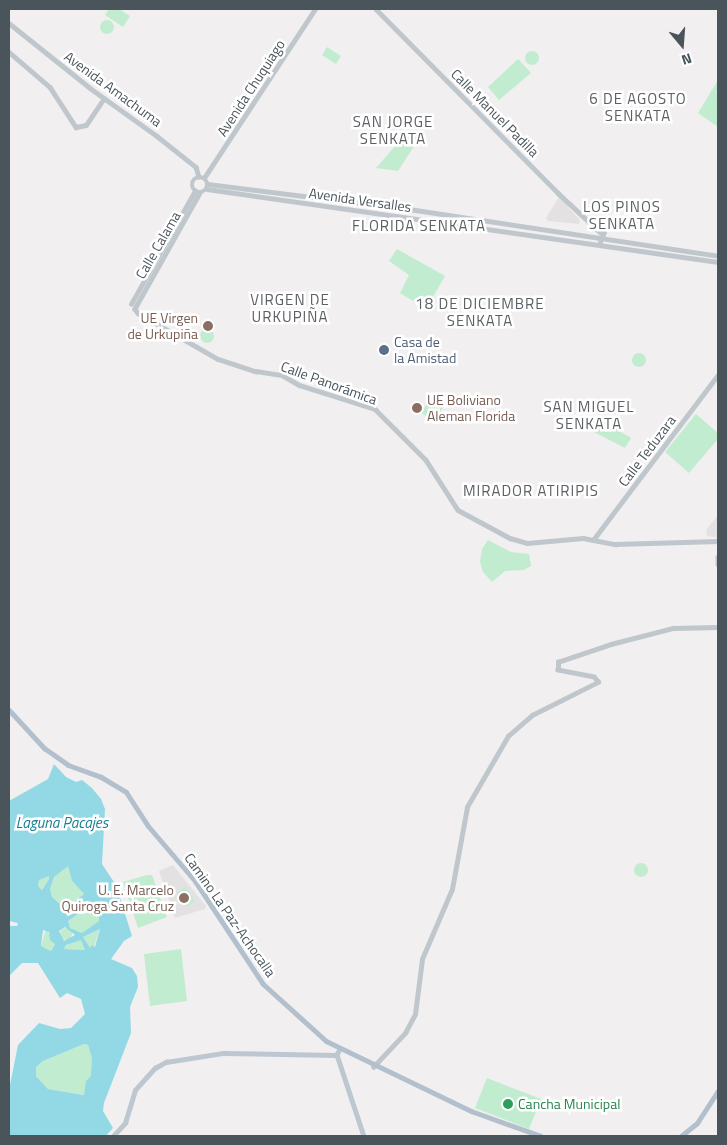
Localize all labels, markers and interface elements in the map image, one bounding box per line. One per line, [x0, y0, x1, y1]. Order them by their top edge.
north arrow [657, 20, 707, 70]
street label: Avenida Chuquiago [213, 37, 289, 139]
street label: Avenida Amachuma [61, 48, 165, 130]
text: N [679, 48, 695, 71]
street label: Calle Manuel Padilla [447, 65, 543, 161]
district label: 6 DE AGOSTO SENKATA [588, 89, 688, 124]
district label: SAN JORGE SENKATA [352, 112, 434, 147]
street label: Avenida Versalles [308, 185, 412, 215]
district label: LOS PINOS SENKATA [582, 197, 662, 232]
street label: Calle Calama [132, 208, 184, 282]
district label: FLORIDA SENKATA [350, 217, 488, 235]
district label: VIRGEN DE URKUPIÑA [249, 290, 331, 325]
district label: 18 DE DICIEMBRE SENKATA [413, 294, 547, 329]
place label: UE Virgen de Urkupiña [127, 310, 198, 342]
marker: UE Virgen de Urkupiña [202, 320, 214, 332]
place label: Casa de la Amistad [394, 334, 456, 367]
marker: Casa de la Amistad [378, 344, 390, 356]
street label: Calle Panorámica [279, 358, 379, 408]
place label: UE Boliviano Aleman Florida [427, 392, 515, 424]
district label: SAN MIGUEL SENKATA [542, 397, 636, 432]
marker: UE Boliviano Aleman Florida [411, 402, 423, 414]
street label: Calle Teduzara [615, 412, 679, 490]
district label: MIRADOR ATIRIPIS [461, 482, 601, 500]
water label: Laguna Pacajes [16, 814, 108, 832]
street label: Camino La Paz-Achocalla [181, 850, 279, 980]
place label: U. E. Marcelo Quiroga Santa Cruz [62, 882, 174, 914]
marker: U. E. Marcelo Quiroga Santa Cruz [178, 892, 190, 904]
place label: Cancha Municipal [518, 1096, 620, 1112]
marker: Cancha Municipal [502, 1098, 514, 1110]

